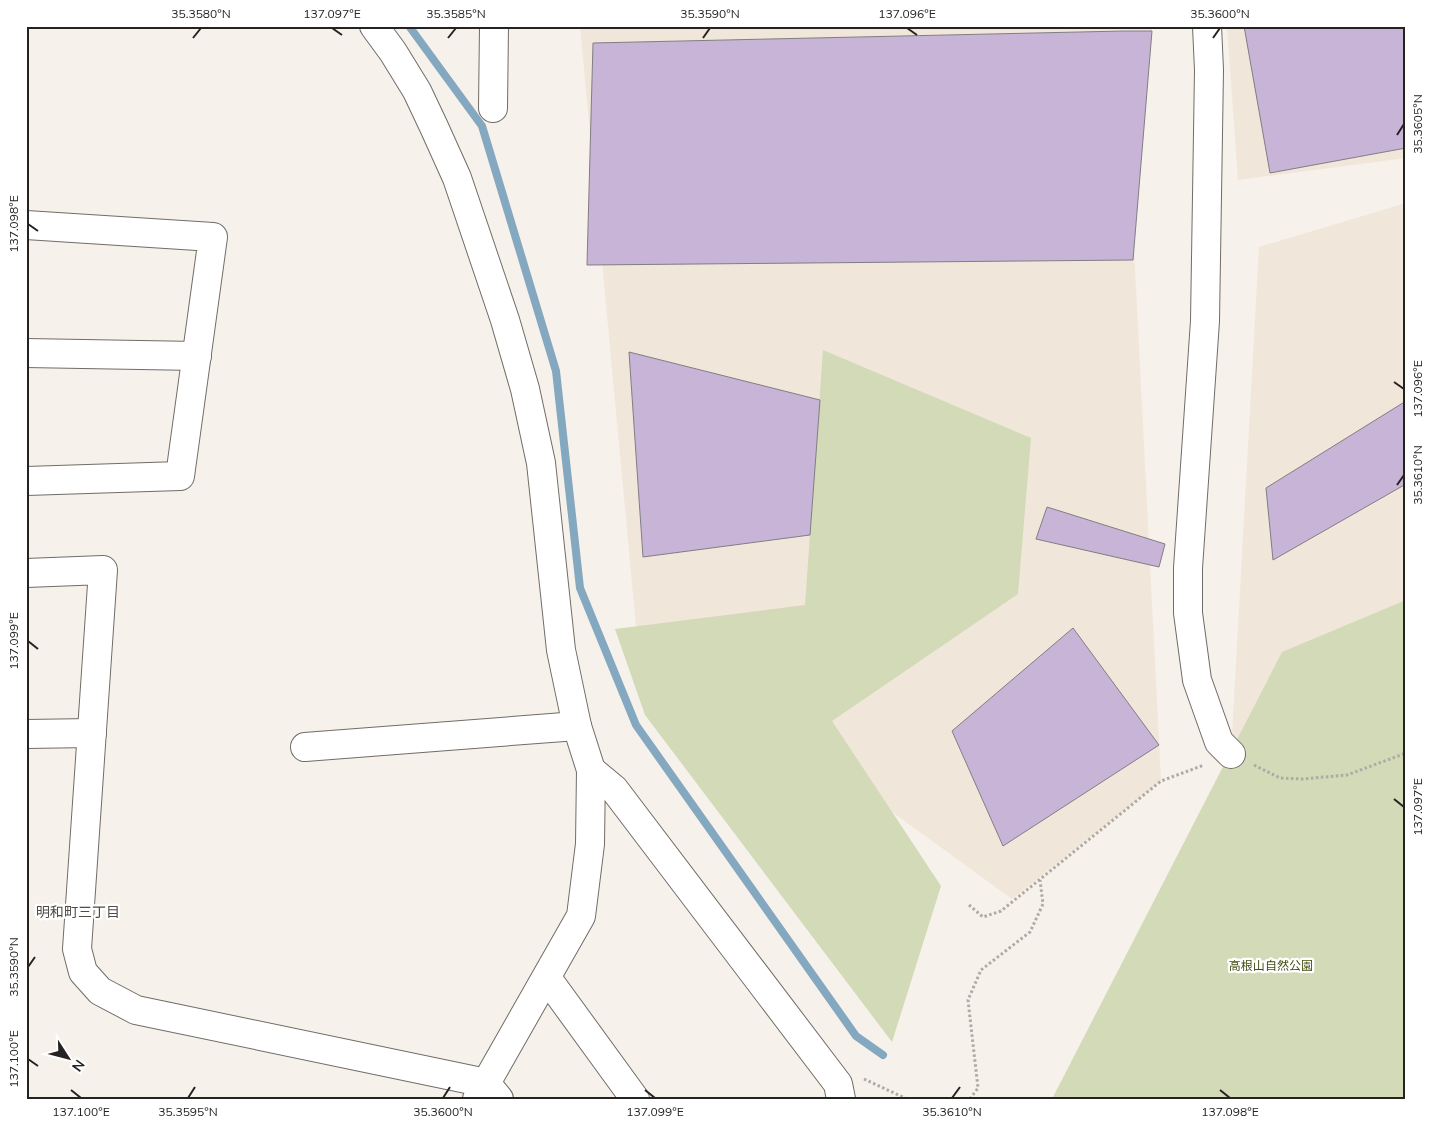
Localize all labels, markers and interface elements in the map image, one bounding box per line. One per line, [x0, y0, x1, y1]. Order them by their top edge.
text: 35.3580°N [171, 6, 231, 21]
text: 137.097°E [303, 6, 361, 21]
text: 35.3585°N [426, 6, 486, 21]
text: 35.3590°N [680, 6, 740, 21]
text: 137.096°E [878, 6, 936, 21]
text: 35.3600°N [1190, 6, 1250, 21]
text: 35.3605°N [1410, 94, 1425, 154]
text: 137.098°E [6, 195, 21, 253]
text: 137.096°E [1410, 360, 1425, 418]
text: 35.3610°N [1410, 445, 1425, 505]
text: 137.099°E [6, 612, 21, 670]
text: 137.097°E [1410, 778, 1425, 836]
district label: 明和町三丁目 [36, 903, 120, 921]
text: 35.3590°N [6, 937, 21, 997]
park label: 高根山自然公園 [1229, 958, 1313, 973]
text: 137.100°E [6, 1030, 21, 1088]
north arrow [42, 1032, 92, 1082]
text: N [68, 1056, 89, 1075]
text: 137.100°E [52, 1104, 110, 1119]
text: 35.3595°N [158, 1104, 218, 1119]
text: 35.3600°N [413, 1104, 473, 1119]
text: 137.099°E [626, 1104, 684, 1119]
text: 35.3610°N [922, 1104, 982, 1119]
text: 137.098°E [1201, 1104, 1259, 1119]

